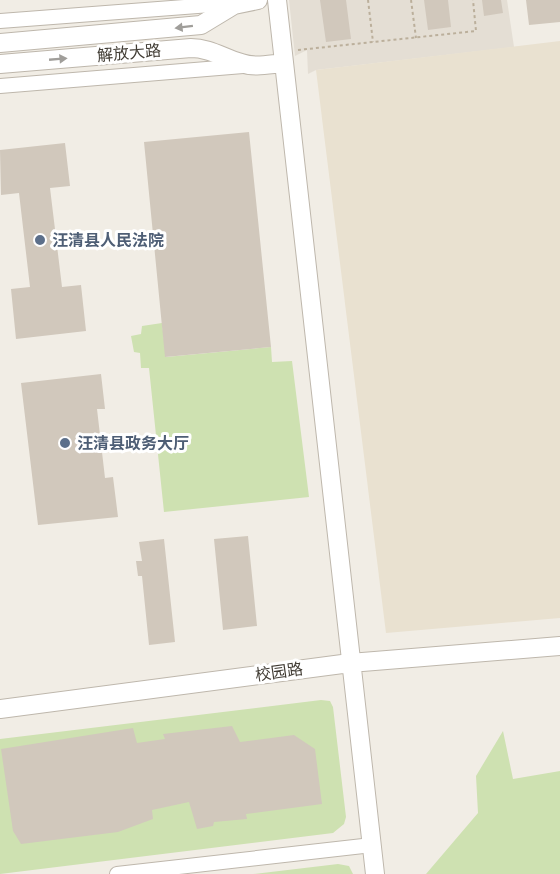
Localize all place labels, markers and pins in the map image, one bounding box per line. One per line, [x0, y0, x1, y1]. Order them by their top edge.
place label: 汪清县人民法院 [52, 231, 164, 250]
marker: 汪清县人民法院 [33, 233, 47, 247]
place label: 汪清县政务大厅 [77, 434, 189, 453]
marker: 汪清县政务大厅 [58, 436, 72, 450]

